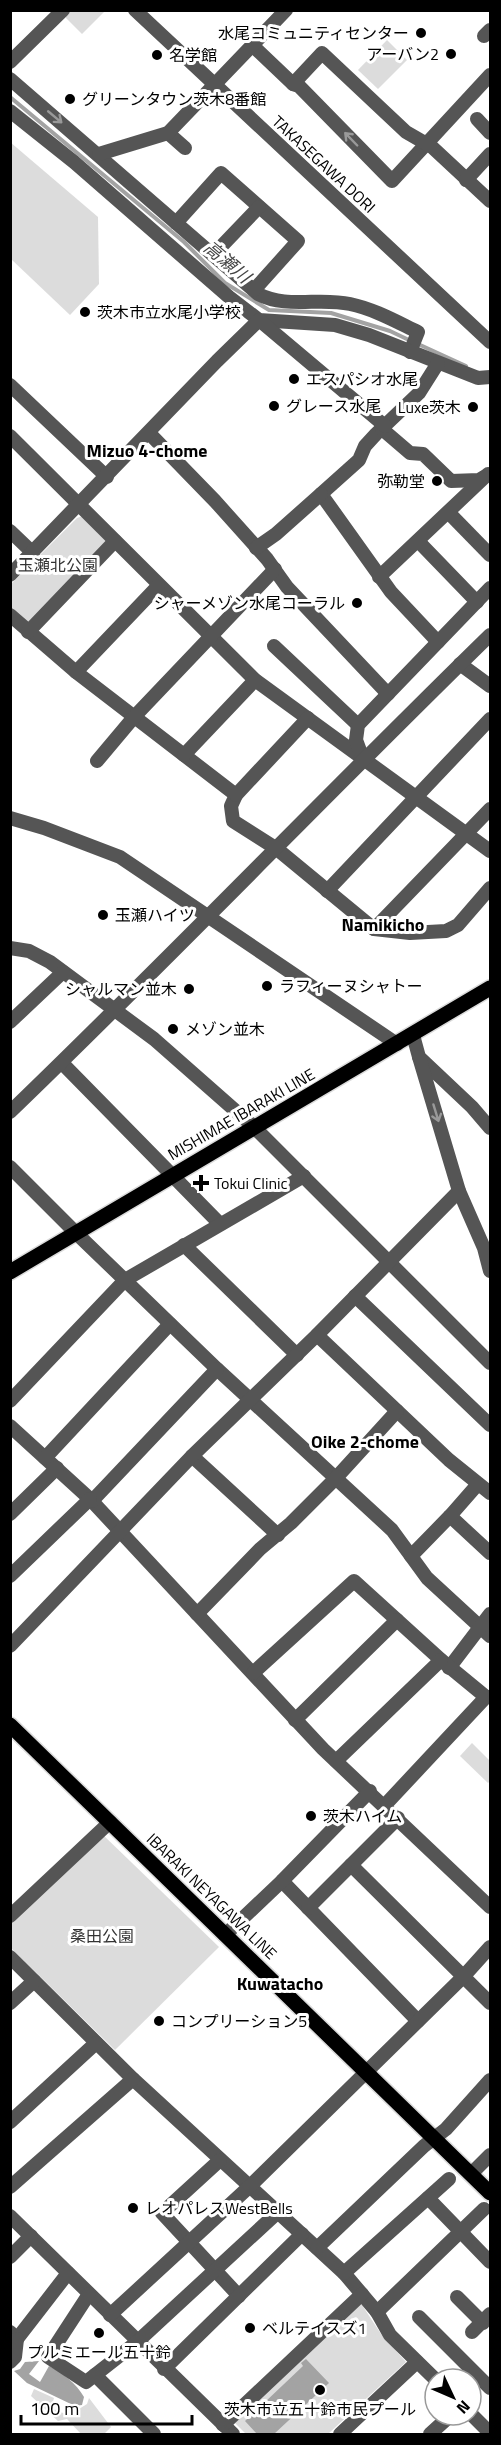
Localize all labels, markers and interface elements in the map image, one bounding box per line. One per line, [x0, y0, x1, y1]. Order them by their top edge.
place label: 水尾コミュニティセンター [218, 21, 409, 45]
marker: 水尾コミュニティセンター [414, 26, 428, 40]
place label: アーバン2 [366, 42, 439, 66]
place label: 名学館 [169, 43, 217, 67]
marker: アーバン2 [444, 47, 458, 61]
marker: 名学館 [150, 48, 164, 62]
place label: グリーンタウン茨木8番館 [82, 87, 266, 111]
marker: グリーンタウン茨木8番館 [63, 92, 77, 106]
one-way arrow [47, 110, 63, 123]
street label: TAKASEGAWA DORI [267, 110, 381, 218]
one-way arrow [344, 131, 358, 146]
water label: 高瀬川 [198, 234, 258, 291]
place label: 茨木市立水尾小学校 [97, 300, 241, 324]
marker: 茨木市立水尾小学校 [78, 305, 92, 319]
place label: エスパシオ水尾 [306, 367, 418, 391]
marker: エスパシオ水尾 [287, 372, 301, 386]
place label: グレース水尾 [286, 394, 381, 418]
place label: Luxe茨木 [398, 395, 461, 419]
marker: グレース水尾 [267, 399, 281, 413]
marker: Luxe茨木 [466, 400, 480, 414]
district label: Mizuo 4-chome [86, 437, 208, 464]
place label: 弥勒堂 [377, 469, 425, 493]
marker: 弥勒堂 [430, 474, 444, 488]
park label: 玉瀬北公園 [18, 553, 98, 577]
place label: シャーメゾン水尾コーラル [154, 591, 345, 615]
marker: シャーメゾン水尾コーラル [350, 596, 364, 610]
place label: 玉瀬ハイツ [115, 903, 195, 927]
marker: 玉瀬ハイツ [96, 908, 110, 922]
district label: Namikicho [342, 911, 424, 938]
place label: ラフィーヌシャトー [279, 974, 423, 998]
place label: シャルマン並木 [65, 977, 177, 1001]
marker: ラフィーヌシャトー [260, 979, 274, 993]
marker: シャルマン並木 [182, 982, 196, 996]
place label: メゾン並木 [185, 1017, 265, 1041]
marker: メゾン並木 [166, 1022, 180, 1036]
street label: MISHIMAE IBARAKI LINE [163, 1062, 319, 1166]
one-way arrow [431, 1103, 442, 1122]
place label: Tokui Clinic [214, 1171, 288, 1195]
marker: Tokui Clinic [192, 1174, 210, 1192]
district label: Oike 2-chome [311, 1428, 419, 1455]
place label: 茨木ハイム [323, 1804, 402, 1828]
marker: 茨木ハイム [304, 1809, 318, 1823]
street label: IBARAKI NEYAGAWA LINE [141, 1827, 283, 1965]
park label: 桑田公園 [70, 1924, 134, 1948]
district label: Kuwatacho [237, 1970, 323, 1997]
place label: コンプリーション5 [171, 2009, 307, 2033]
marker: コンプリーション5 [152, 2014, 166, 2028]
place label: レオパレスWestBells [145, 2196, 293, 2220]
marker: レオパレスWestBells [126, 2201, 140, 2215]
place label: ベルテイスズ1 [262, 2316, 366, 2340]
marker: ベルテイスズ1 [243, 2321, 257, 2335]
marker: プルミエール五十鈴 [92, 2326, 106, 2340]
place label: プルミエール五十鈴 [27, 2340, 171, 2364]
north arrow [423, 2367, 483, 2427]
marker: 茨木市立五十鈴市民プール [313, 2383, 327, 2397]
scale bar [21, 2388, 192, 2426]
text: 100 m [30, 2395, 79, 2422]
text: N [451, 2395, 476, 2420]
place label: 茨木市立五十鈴市民プール [224, 2397, 416, 2421]

